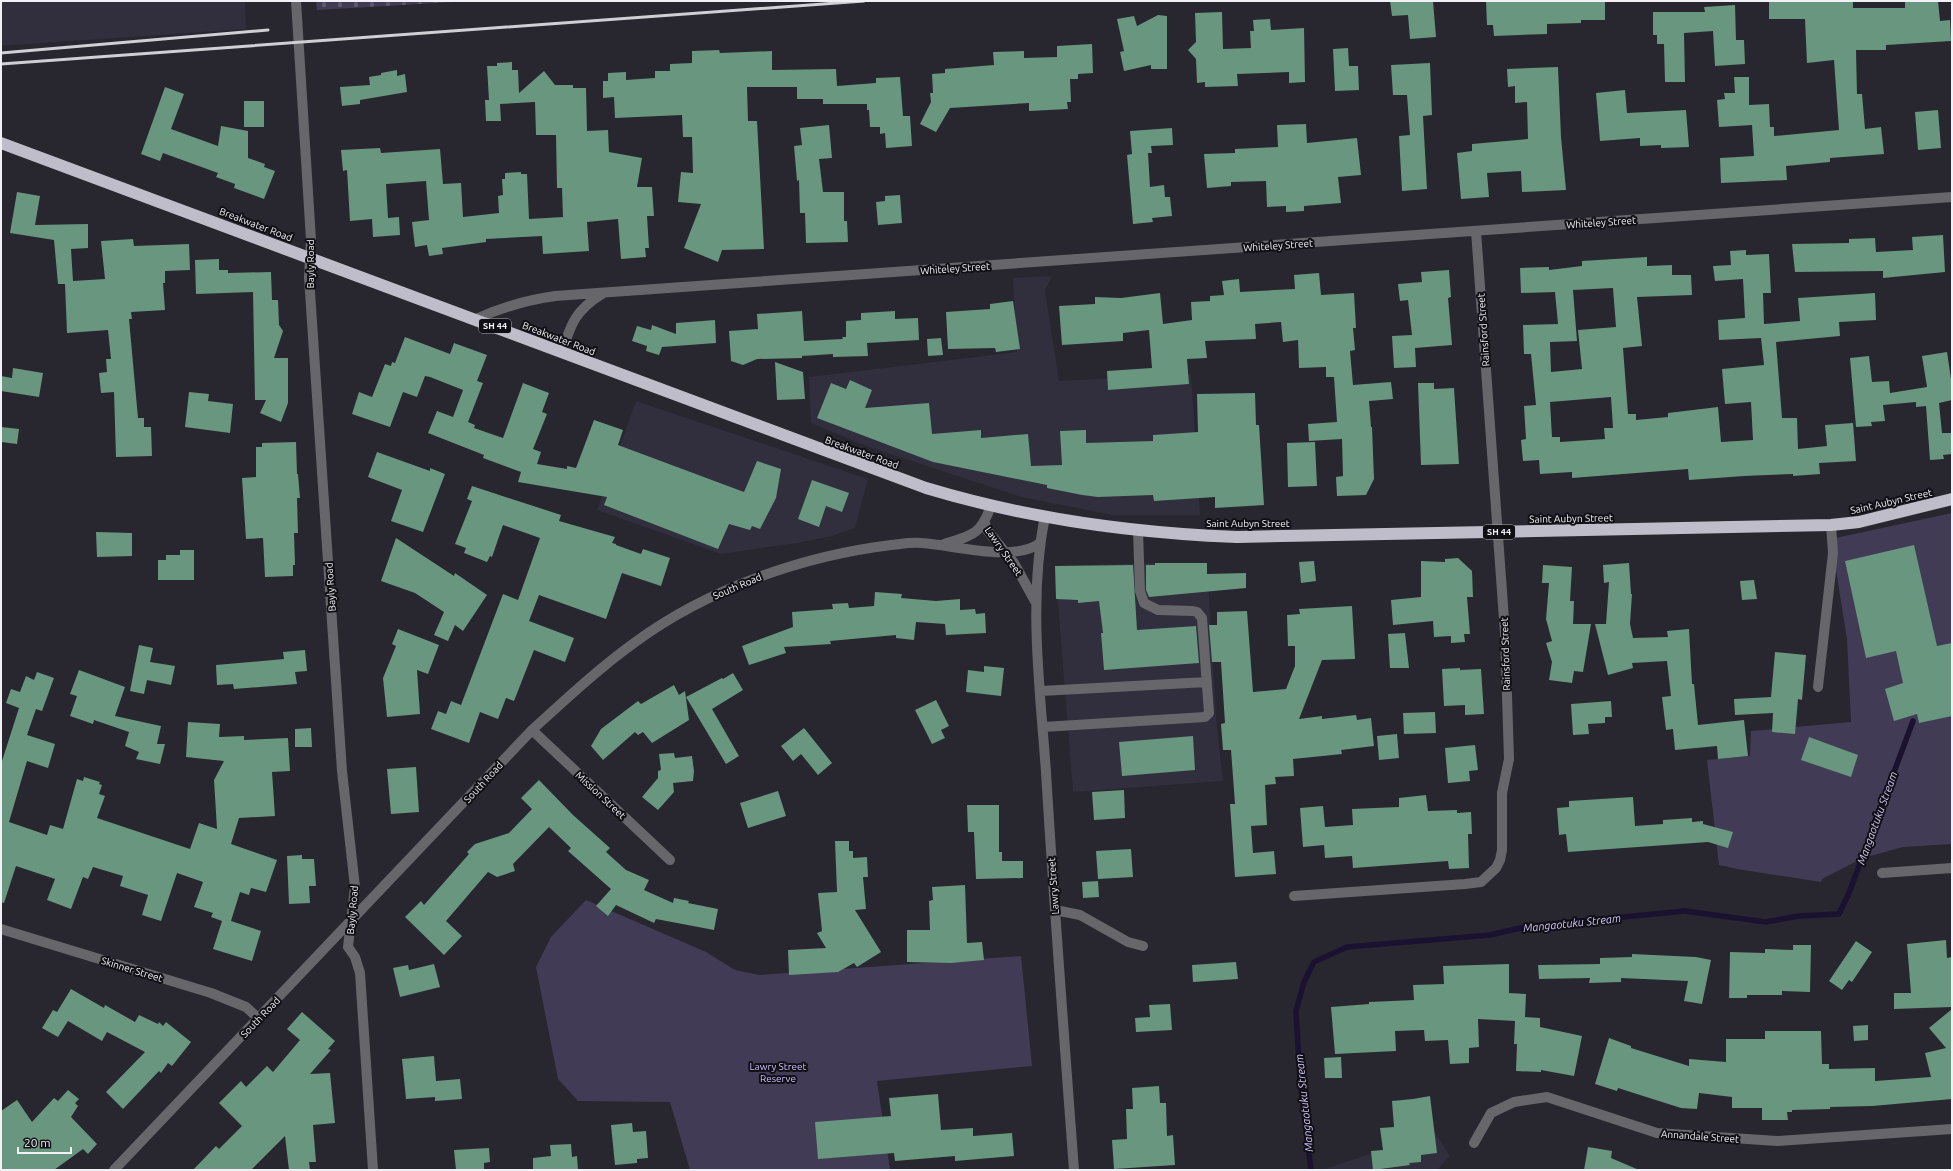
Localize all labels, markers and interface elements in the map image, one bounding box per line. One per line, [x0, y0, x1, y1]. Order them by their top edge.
street label: Breakwater Road [218, 205, 294, 244]
street label: Whiteley Street [1566, 215, 1636, 230]
street label: Whiteley Street [1243, 238, 1313, 253]
street label: Bayly Road [305, 239, 316, 289]
street label: Whiteley Street [920, 261, 990, 276]
street label: Rainsford Street [1475, 293, 1492, 367]
road number: SH 44 [479, 319, 511, 333]
street label: Breakwater Road [521, 319, 597, 358]
street label: Breakwater Road [824, 434, 900, 471]
street label: Saint Aubyn Street [1849, 487, 1933, 516]
street label: Saint Aubyn Street [1529, 512, 1613, 525]
street label: Saint Aubyn Street [1206, 518, 1290, 529]
street label: Lawry Street [983, 525, 1024, 578]
road number: SH 44 [1483, 525, 1515, 539]
street label: Bayly Road [323, 562, 338, 612]
street label: South Road [711, 571, 763, 602]
street label: Rainsford Street [1499, 617, 1512, 691]
street label: South Road [462, 760, 505, 805]
street label: Mission Street [574, 770, 628, 821]
water label: Mangaotuku Stream [1855, 770, 1899, 866]
street label: Lawry Street [1046, 857, 1061, 915]
street label: Bayly Road [345, 885, 360, 935]
water label: Mangaotuku Stream [1523, 912, 1621, 934]
street label: Skinner Street [100, 955, 164, 984]
street label: South Road [238, 995, 282, 1040]
water label: Mangaotuku Stream [1293, 1054, 1315, 1152]
park label: Lawry Street Reserve [749, 1061, 807, 1084]
street label: Annandale Street [1661, 1128, 1739, 1145]
scale bar [18, 1129, 71, 1155]
text: 20 m [24, 1136, 51, 1149]

